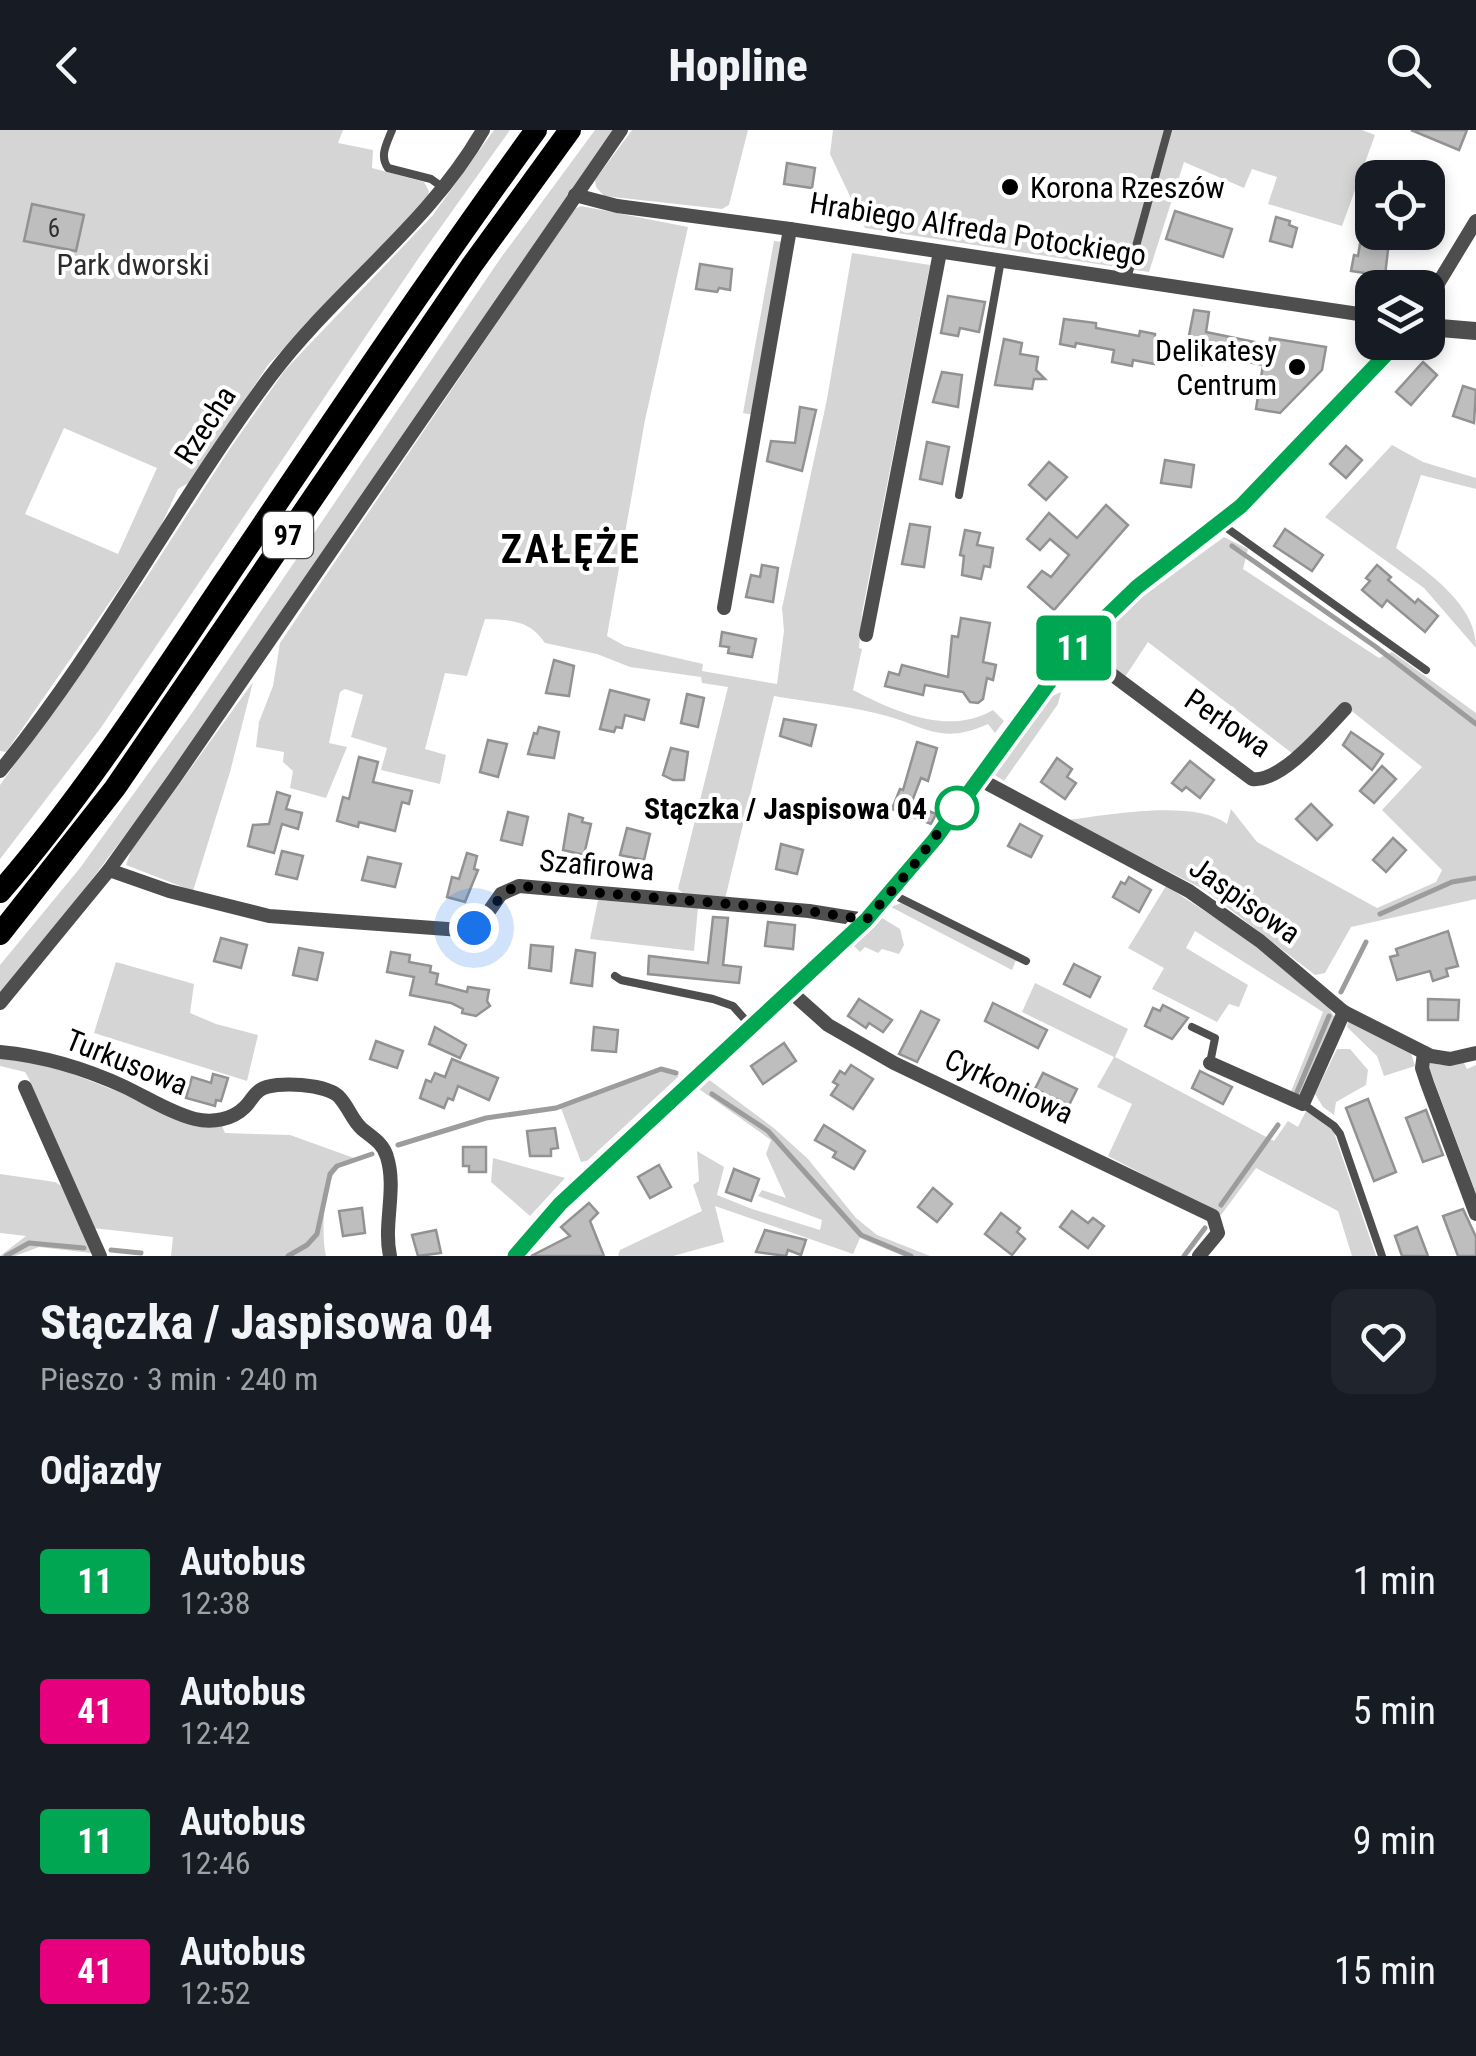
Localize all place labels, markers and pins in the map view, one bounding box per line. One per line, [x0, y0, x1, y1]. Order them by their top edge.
place label: Korona Rzeszów [1030, 170, 1225, 205]
marker: Korona Rzeszów [999, 176, 1021, 198]
place label: Delikatesy Centrum [1155, 333, 1277, 402]
marker: Delikatesy Centrum [1286, 356, 1308, 378]
marker: Stączka / Jaspisowa 04 [936, 787, 978, 829]
place label: Stączka / Jaspisowa 04 [644, 791, 927, 826]

